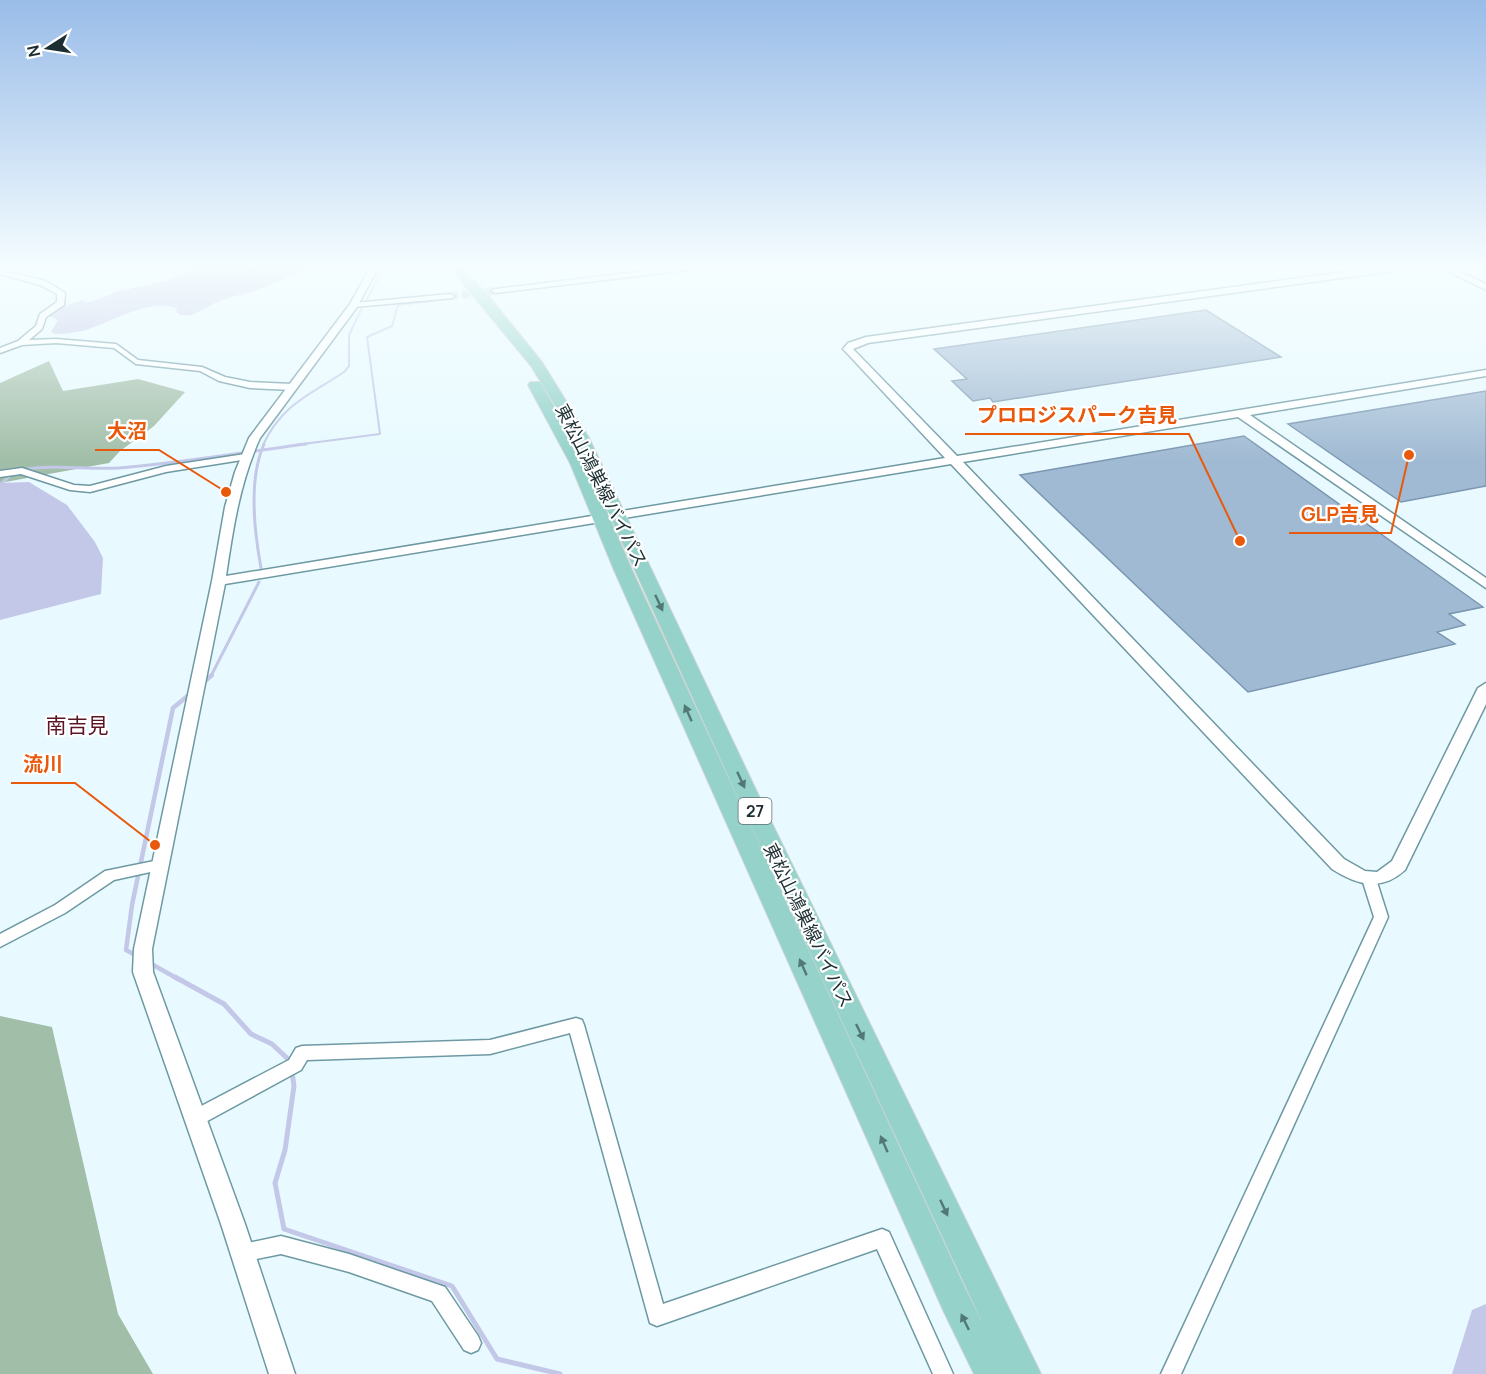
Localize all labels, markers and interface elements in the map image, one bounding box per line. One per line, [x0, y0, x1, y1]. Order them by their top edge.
north arrow [18, 18, 78, 78]
text: N [21, 43, 45, 59]
callout: プロロジスパーク吉見 [965, 396, 1189, 434]
street label: 東松山鴻巣線バイパス [551, 400, 653, 570]
text: プロロジスパーク吉見 [977, 401, 1177, 428]
callout: 大沼 [95, 412, 159, 450]
text: 大沼 [107, 417, 147, 444]
callout: GLP吉見 [1289, 495, 1391, 533]
text: GLP吉見 [1301, 500, 1379, 527]
one-way arrow [655, 594, 664, 611]
one-way arrow [683, 704, 692, 721]
district label: 南吉見 [46, 711, 109, 739]
callout: 流川 [11, 745, 75, 783]
text: 流川 [23, 750, 63, 777]
one-way arrow [736, 772, 745, 789]
road number: 27 [738, 798, 771, 824]
street label: 東松山鴻巣線バイパス [759, 839, 859, 1011]
one-way arrow [799, 958, 808, 975]
one-way arrow [856, 1024, 865, 1041]
one-way arrow [879, 1135, 889, 1153]
one-way arrow [939, 1199, 949, 1217]
one-way arrow [960, 1313, 970, 1330]

